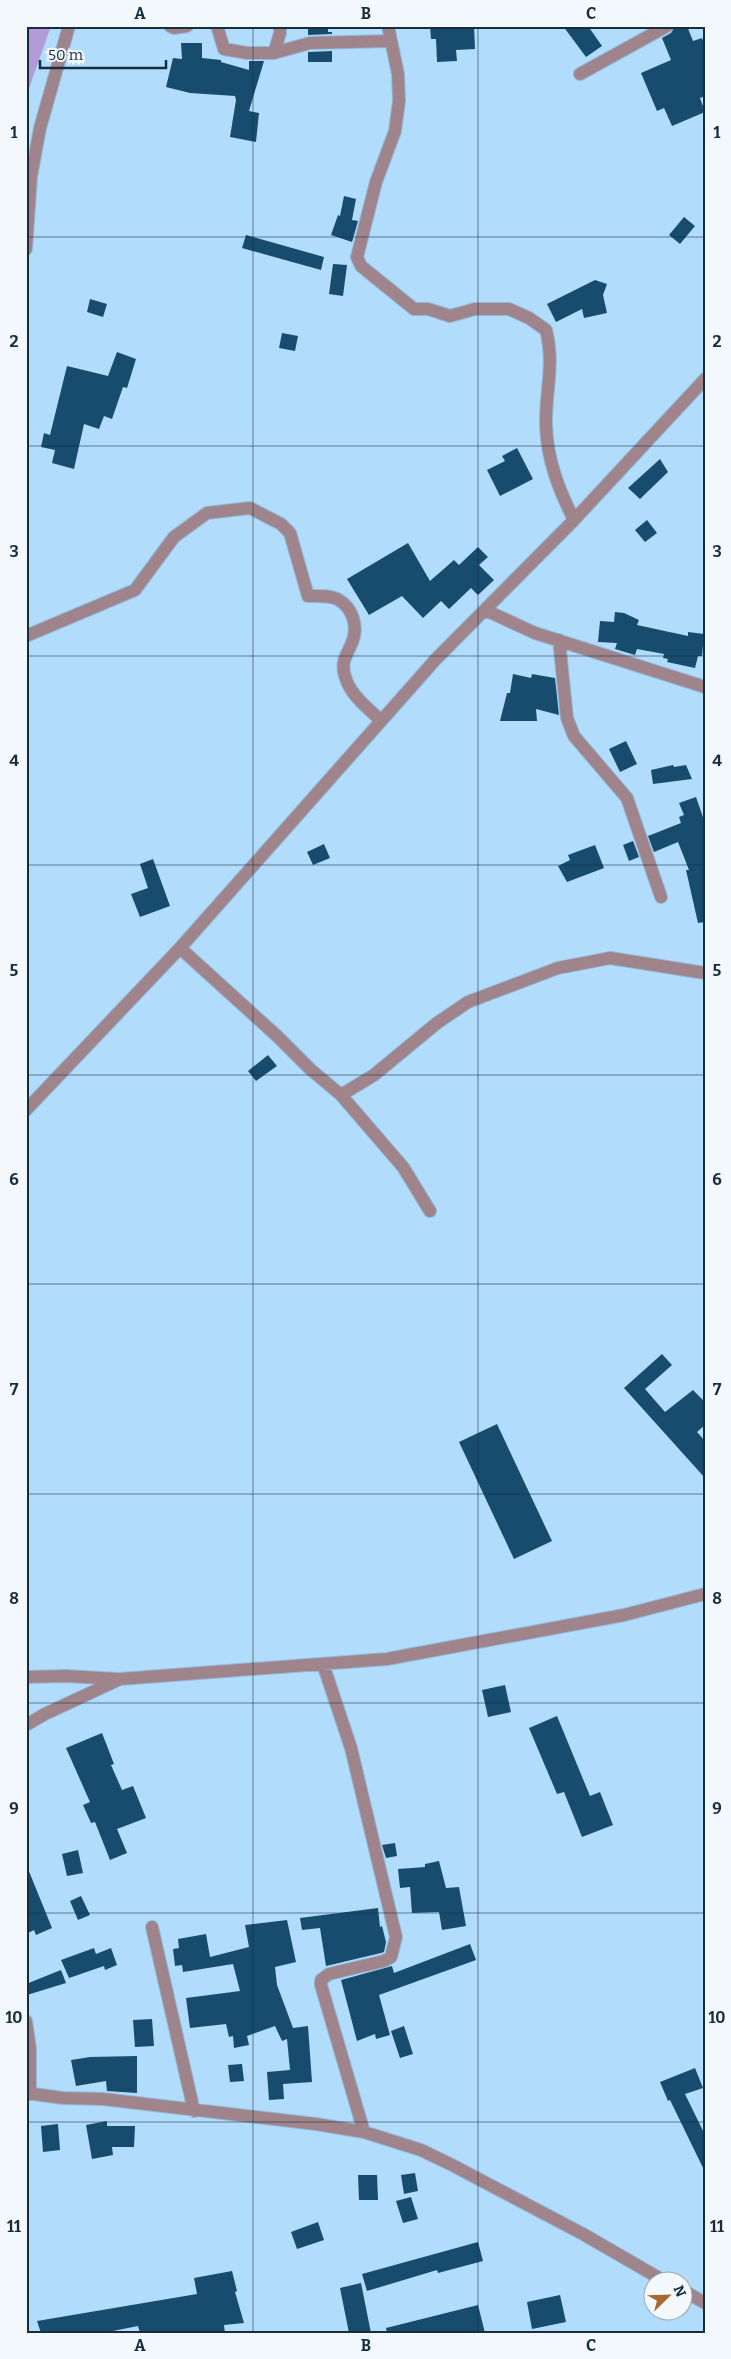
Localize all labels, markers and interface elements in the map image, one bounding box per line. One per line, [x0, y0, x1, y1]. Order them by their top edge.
text: A [134, 4, 146, 23]
text: B [361, 4, 371, 23]
text: C [586, 4, 596, 23]
scale bar [40, 38, 166, 70]
text: 50 m [48, 46, 84, 64]
text: 1 [11, 123, 18, 142]
text: 1 [714, 123, 721, 142]
text: 2 [9, 332, 19, 351]
text: 2 [712, 332, 722, 351]
text: 3 [9, 542, 19, 561]
text: 3 [712, 542, 722, 561]
text: 4 [9, 751, 19, 770]
text: 4 [712, 751, 722, 770]
text: 5 [10, 961, 19, 980]
text: 5 [713, 961, 722, 980]
text: 6 [9, 1170, 19, 1189]
text: 6 [712, 1170, 722, 1189]
text: 7 [10, 1380, 19, 1399]
text: 7 [713, 1380, 722, 1399]
text: 8 [9, 1589, 19, 1608]
text: 8 [712, 1589, 722, 1608]
text: 9 [9, 1799, 19, 1818]
text: 9 [712, 1799, 722, 1818]
text: 10 [5, 2008, 23, 2027]
text: 10 [708, 2008, 726, 2027]
text: 11 [7, 2217, 21, 2236]
text: 11 [710, 2217, 724, 2236]
north arrow [644, 2272, 694, 2322]
text: N [670, 2283, 690, 2300]
text: A [134, 2336, 146, 2355]
text: B [361, 2336, 371, 2355]
text: C [586, 2336, 596, 2355]

